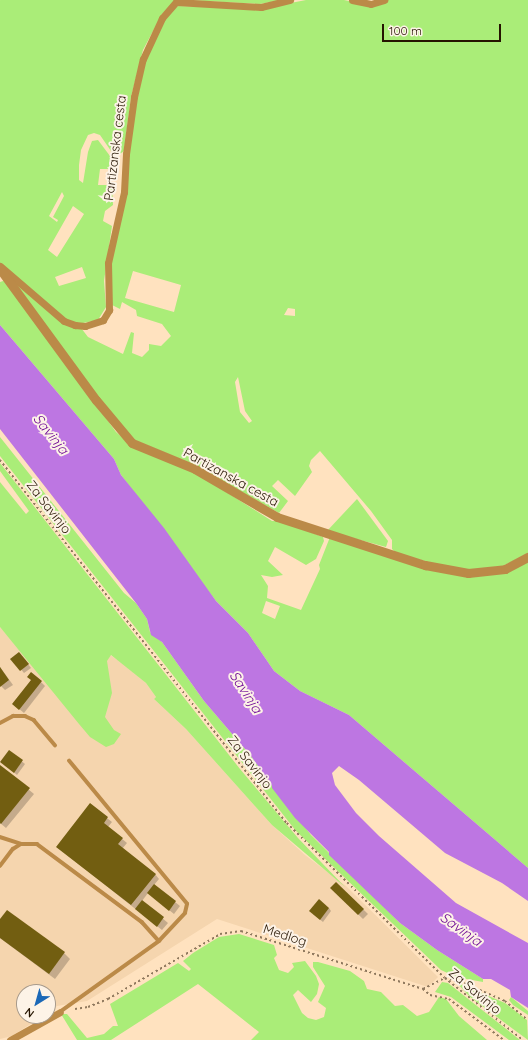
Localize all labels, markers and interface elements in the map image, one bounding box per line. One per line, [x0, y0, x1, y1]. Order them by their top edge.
scale bar [384, 16, 503, 42]
text: 100 m [389, 23, 422, 38]
street label: Partizanska cesta [101, 94, 129, 202]
water label: Savinja [30, 410, 72, 458]
street label: Partizanska cesta [181, 444, 281, 510]
street label: Za Savinjo [23, 477, 75, 537]
water label: Savinja [226, 668, 266, 716]
street label: Za Savinjo [224, 732, 276, 792]
water label: Savinja [437, 909, 485, 949]
street label: Medlog [261, 921, 309, 949]
street label: Za Savinjo [446, 965, 504, 1017]
north arrow [16, 984, 56, 1024]
text: N [22, 1005, 37, 1021]

